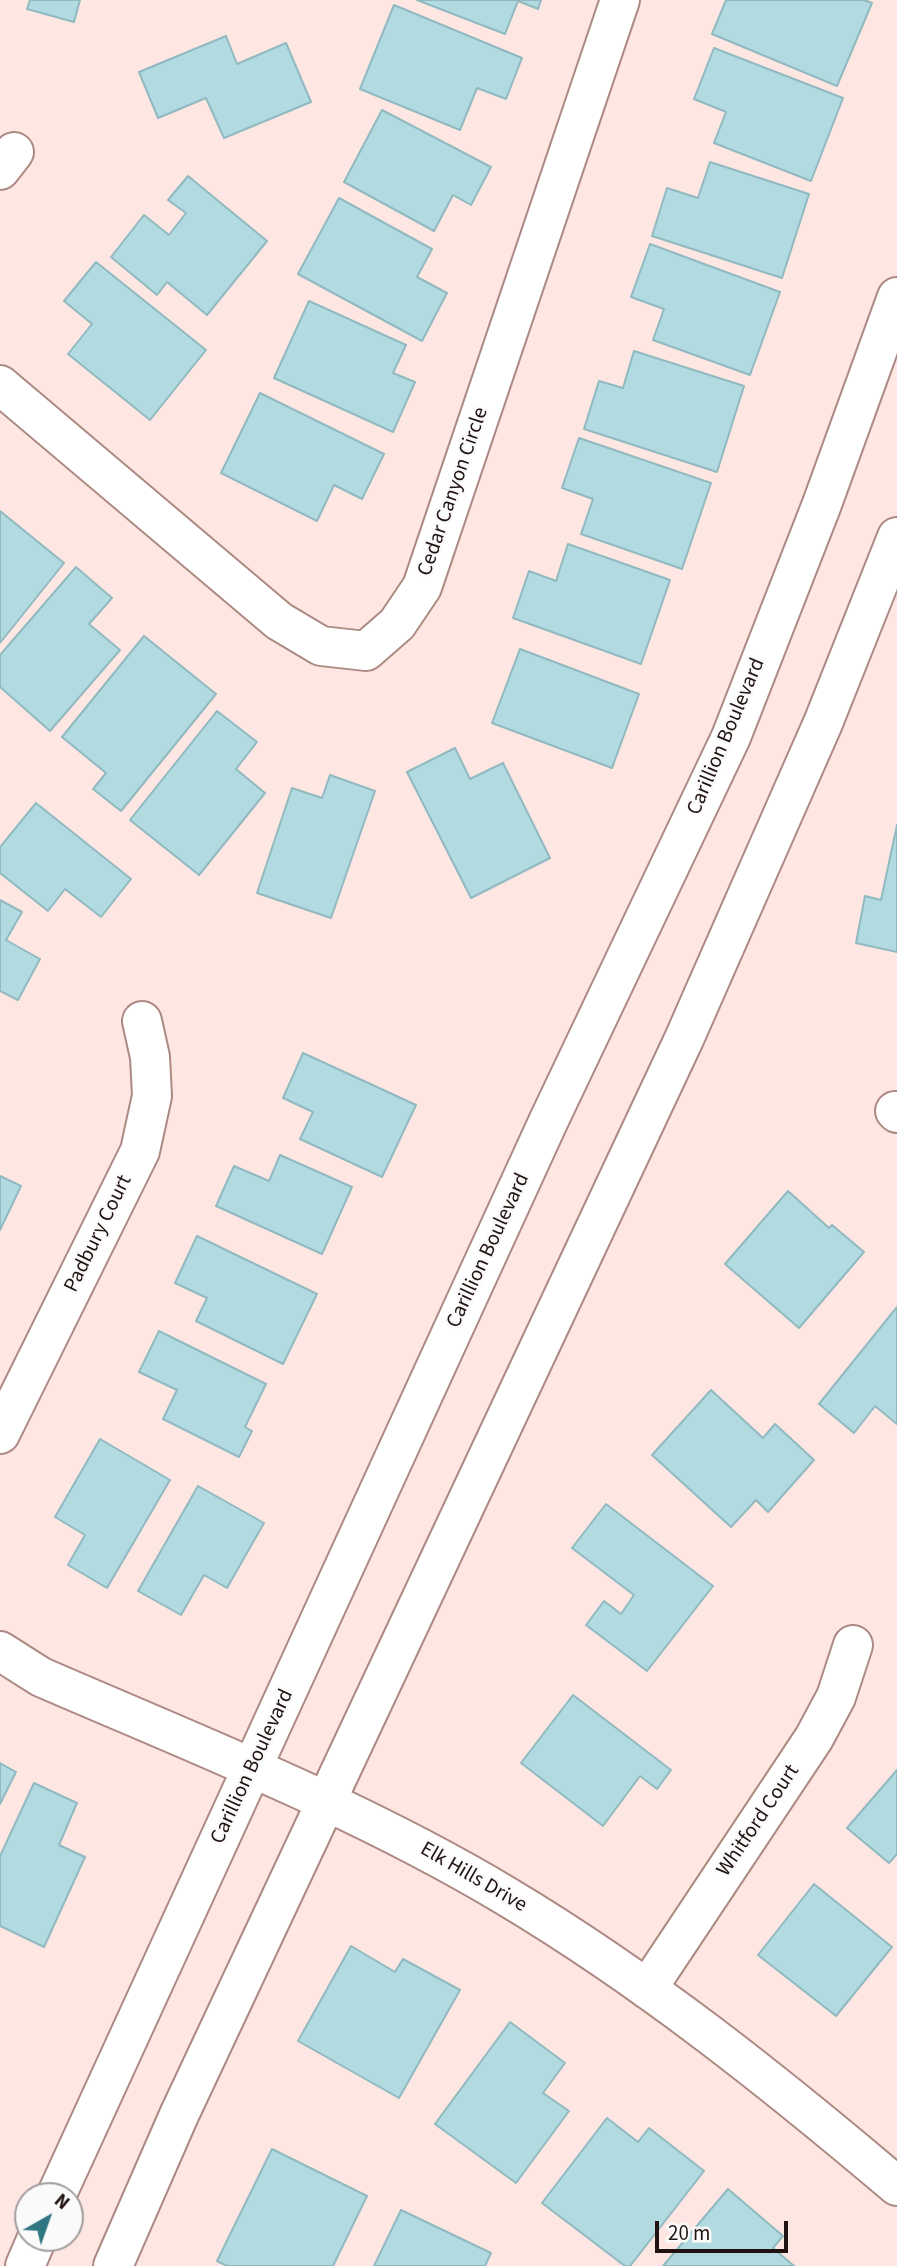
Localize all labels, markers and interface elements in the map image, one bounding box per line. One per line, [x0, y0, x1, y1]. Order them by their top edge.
street label: Cedar Canyon Circle [413, 404, 495, 580]
street label: Carillion Boulevard [683, 655, 771, 819]
street label: Carillion Boulevard [442, 1170, 536, 1332]
street label: Padbury Court [60, 1171, 138, 1297]
street label: Carillion Boulevard [206, 1686, 300, 1848]
street label: Whitford Court [712, 1760, 806, 1882]
street label: Elk Hills Drive [415, 1837, 531, 1919]
north arrow [14, 2182, 84, 2252]
text: N [48, 2188, 75, 2216]
scale bar [659, 2206, 792, 2250]
text: 20 m [668, 2218, 710, 2248]

